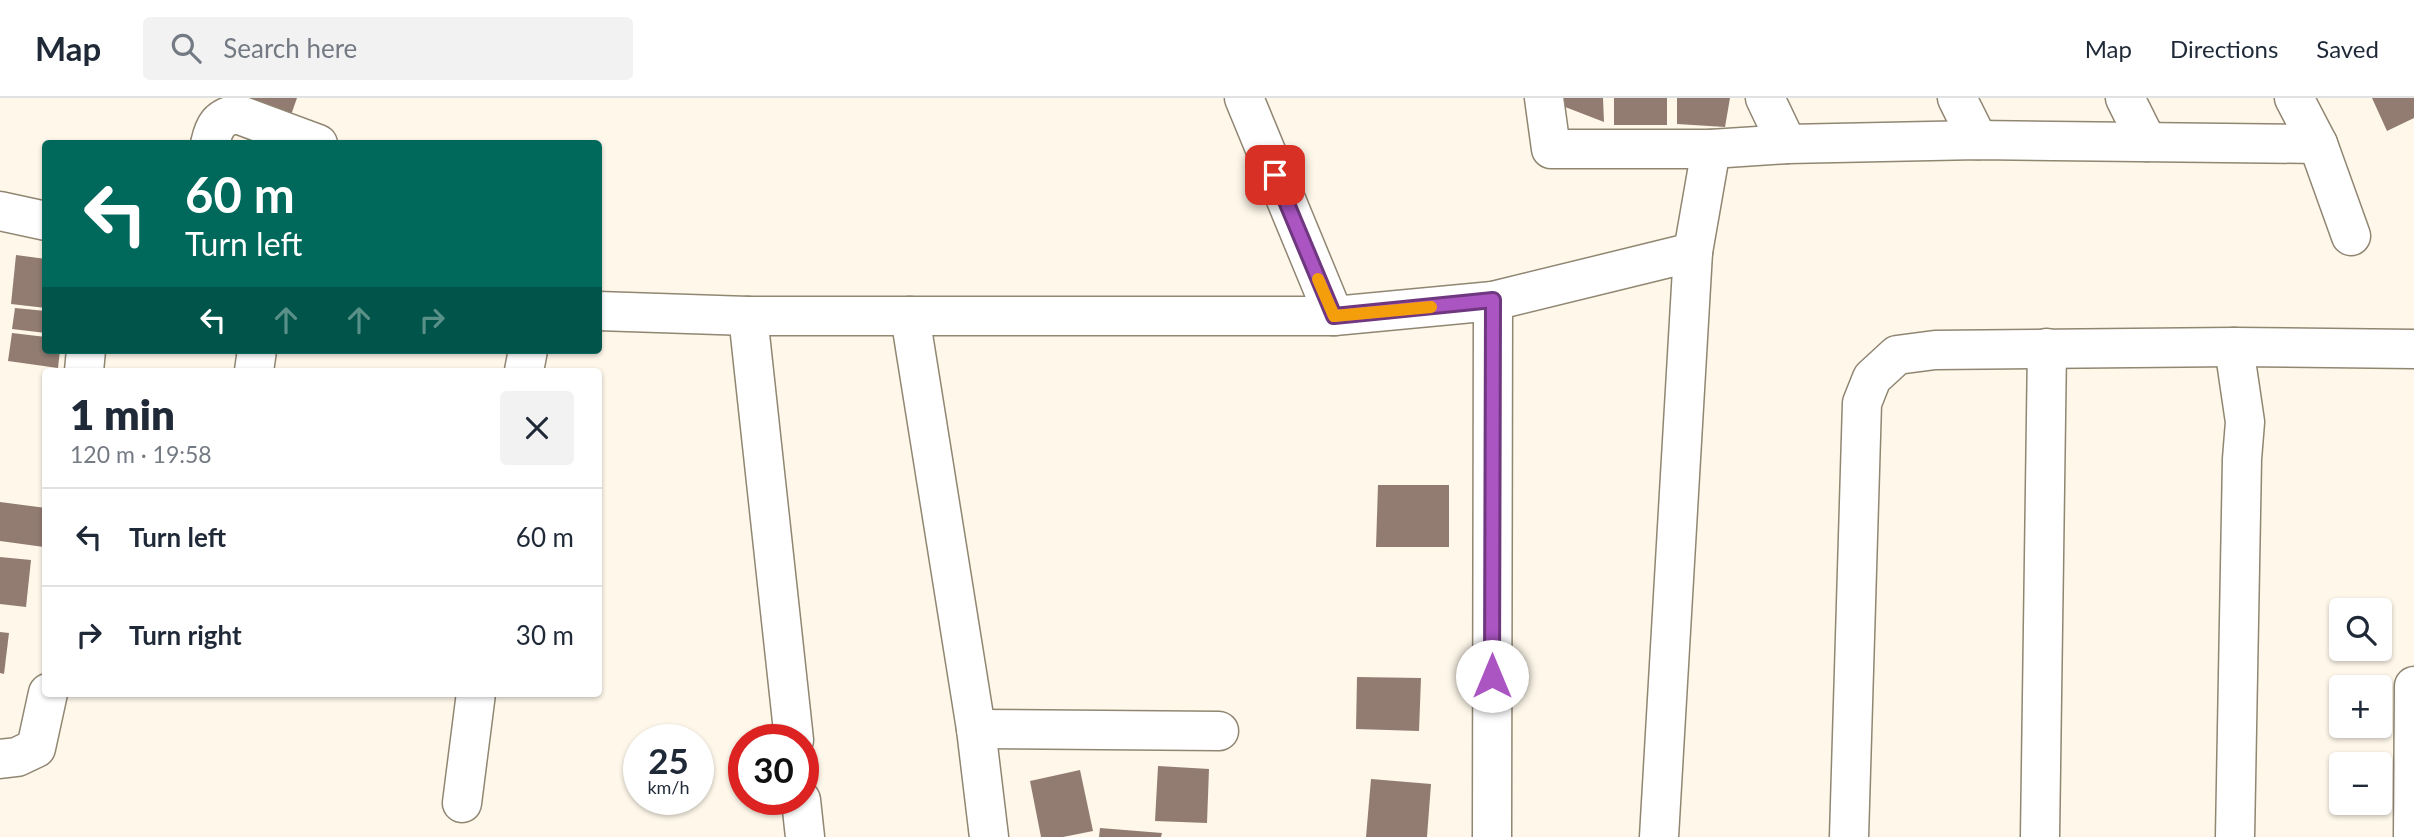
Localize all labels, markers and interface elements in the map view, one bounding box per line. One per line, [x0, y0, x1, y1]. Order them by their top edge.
search box [143, 17, 633, 80]
text: Map [35, 28, 101, 68]
icon: search [167, 29, 205, 67]
text: Search here [223, 32, 357, 64]
text: Map [2085, 34, 2132, 63]
text: Directions [2170, 34, 2278, 63]
text: Saved [2316, 34, 2379, 63]
pin [1245, 145, 1305, 205]
icon: arrive [1256, 156, 1294, 194]
text: 60 m [185, 165, 295, 223]
icon: left [70, 168, 161, 259]
text: Turn left [185, 224, 302, 263]
icon: left [194, 301, 232, 339]
icon: ahead [267, 301, 305, 339]
icon: ahead [340, 301, 378, 339]
icon: right [413, 301, 451, 339]
text: 1 min [70, 389, 175, 439]
button: close [500, 391, 574, 465]
text: 120 m · 19:58 [70, 440, 212, 468]
icon: left [70, 518, 108, 556]
text: Turn left [129, 521, 226, 553]
text: 60 m [516, 521, 574, 553]
map controls [2329, 598, 2392, 815]
button: search [2329, 598, 2392, 661]
icon: right [70, 616, 108, 654]
text: Turn right [129, 619, 242, 651]
text: 30 m [516, 619, 574, 651]
position arrow [1455, 639, 1529, 713]
button: + [2329, 675, 2392, 738]
speed limit sign: 30 [728, 724, 819, 815]
text: 25 [648, 739, 689, 781]
button: − [2329, 752, 2392, 815]
text: km/h [647, 776, 690, 798]

